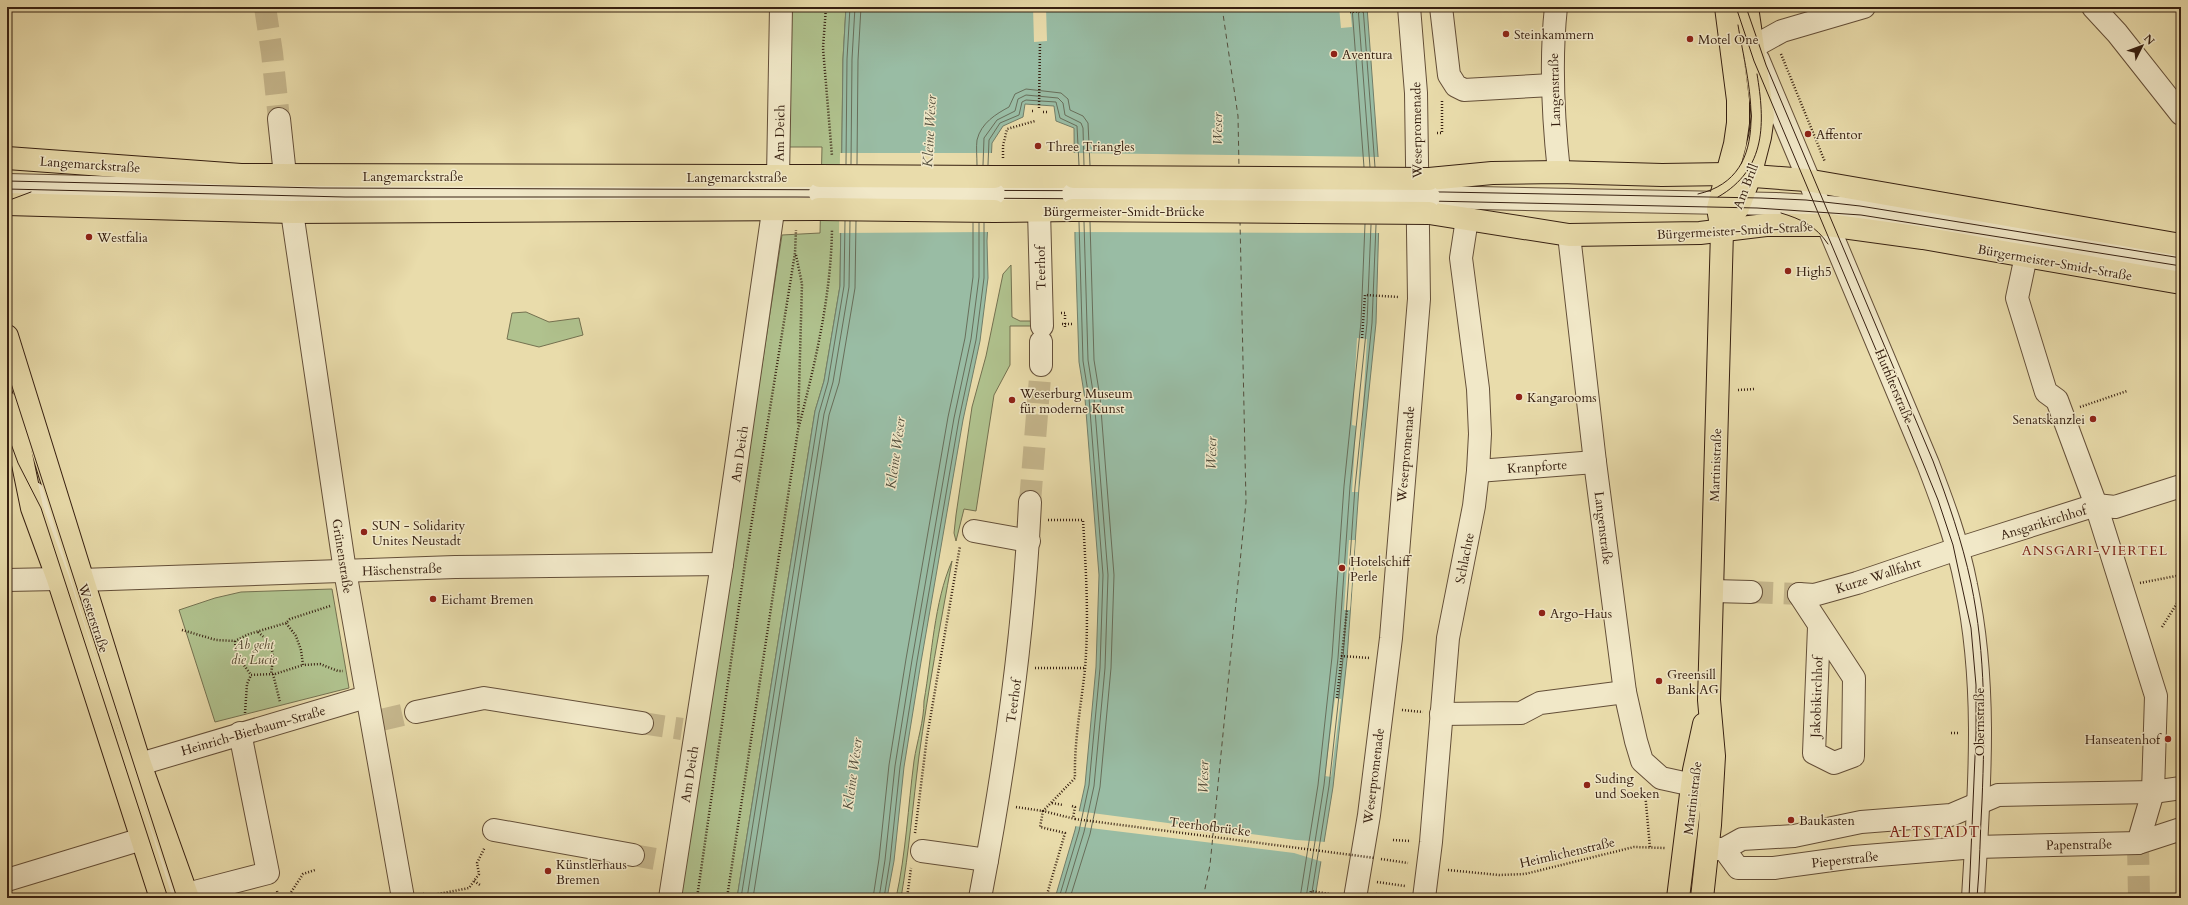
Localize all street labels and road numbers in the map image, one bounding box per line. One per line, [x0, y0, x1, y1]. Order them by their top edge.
street label: Langenstraße [1545, 53, 1565, 127]
street label: Weserpromenade [1407, 81, 1427, 179]
street label: Am Deich [771, 104, 789, 162]
street label: Langemarckstraße [39, 153, 141, 177]
street label: Am Brill [1729, 160, 1763, 212]
street label: Langemarckstraße [363, 168, 463, 186]
street label: Langemarckstraße [687, 169, 787, 187]
street label: Bürgermeister-Smidt-Brücke [1043, 203, 1205, 221]
street label: Bürgermeister-Smidt-Straße [1656, 218, 1814, 244]
street label: Bürgermeister-Smidt-Straße [1976, 241, 2134, 285]
street label: Teerhof [1032, 244, 1050, 290]
street label: Hutfilterstraße [1870, 346, 1918, 427]
street label: Weserpromenade [1393, 405, 1419, 504]
street label: Am Deich [727, 425, 753, 484]
street label: Martinistraße [1706, 428, 1726, 502]
street label: Kranpforte [1506, 456, 1568, 478]
street label: Langenstraße [1590, 490, 1616, 566]
street label: Ansgarikirchhof [1998, 501, 2090, 545]
street label: Grünenstraße [327, 518, 357, 595]
street label: Schlachte [1451, 531, 1479, 585]
street label: Kurze Wallfahrt [1833, 554, 1923, 598]
street label: Häschenstraße [362, 560, 442, 580]
street label: Westerstraße [73, 580, 113, 655]
street label: Jakobikirchhof [1807, 654, 1827, 740]
street label: Teerhof [1002, 676, 1026, 724]
street label: Obernstraße [1971, 688, 1989, 756]
street label: Heinrich-Bierbaum-Straße [179, 702, 328, 760]
street label: Weserpromenade [1359, 727, 1389, 826]
street label: Am Deich [677, 745, 703, 804]
street label: Martinistraße [1680, 760, 1706, 836]
street label: Teerhofbrücke [1168, 813, 1252, 841]
street label: Heimlichenstraße [1518, 833, 1617, 873]
street label: Papenstraße [2046, 835, 2112, 855]
street label: Pieperstraße [1811, 848, 1880, 872]

